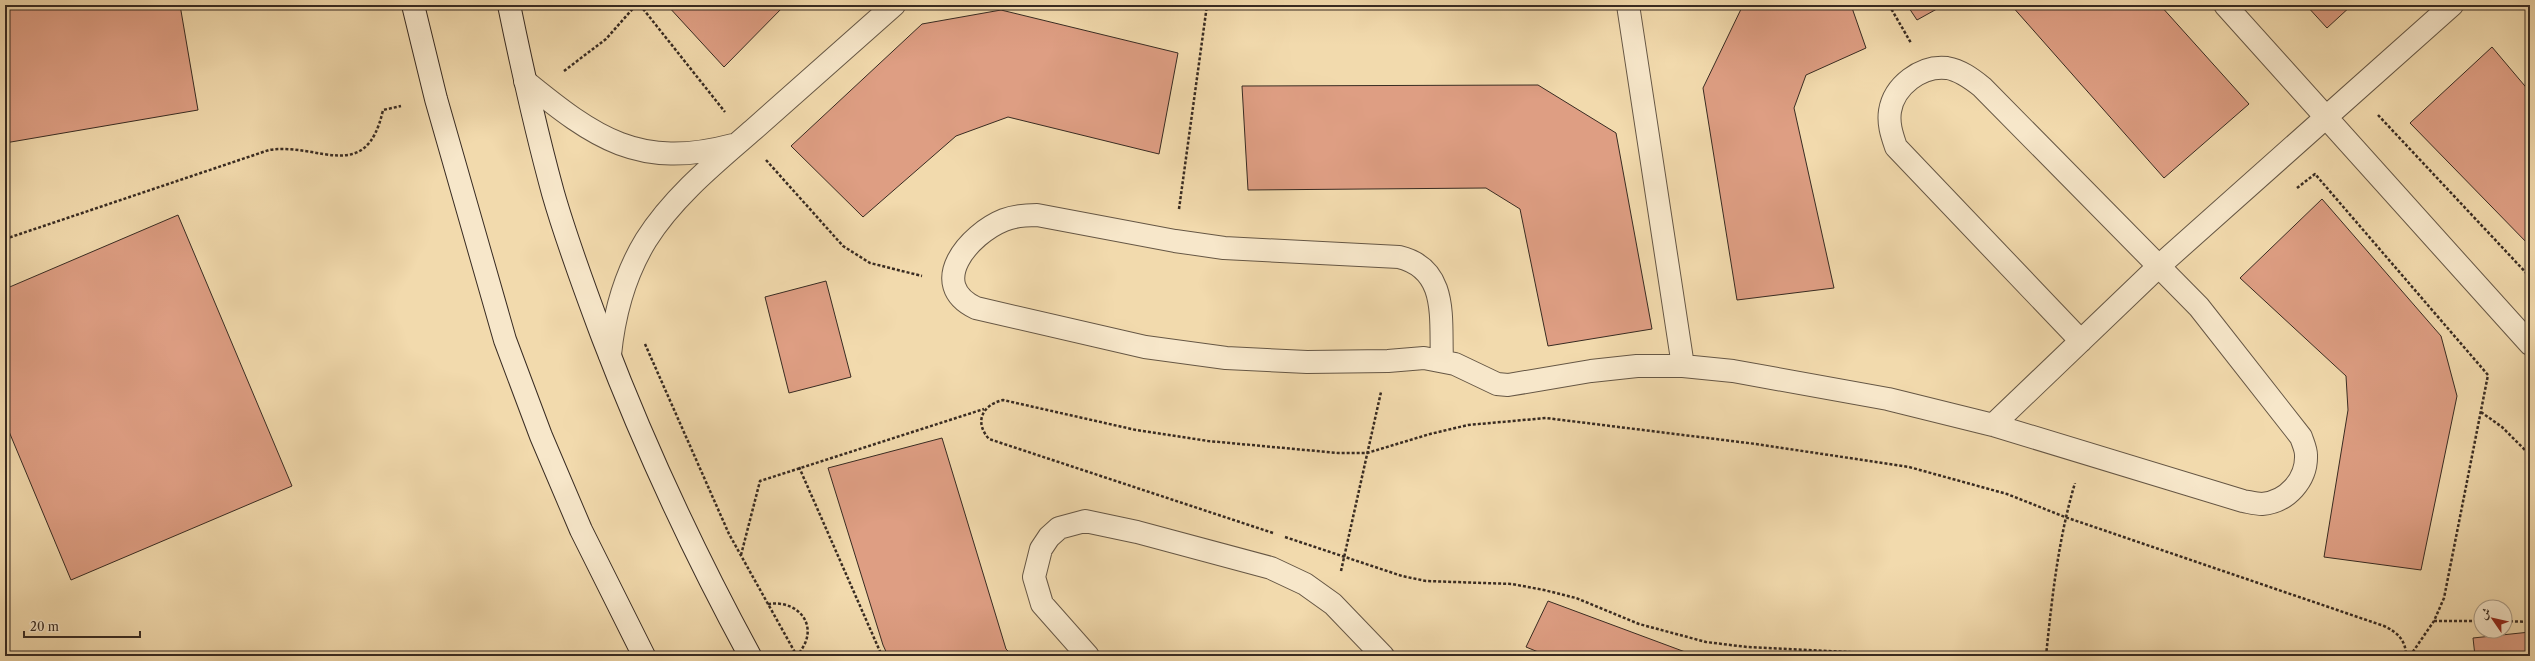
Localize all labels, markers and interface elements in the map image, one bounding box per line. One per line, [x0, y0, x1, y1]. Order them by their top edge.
north arrow [2473, 599, 2513, 639]
text: ش [2476, 605, 2494, 622]
scale bar [24, 613, 140, 639]
text: 20 m [30, 619, 59, 634]

